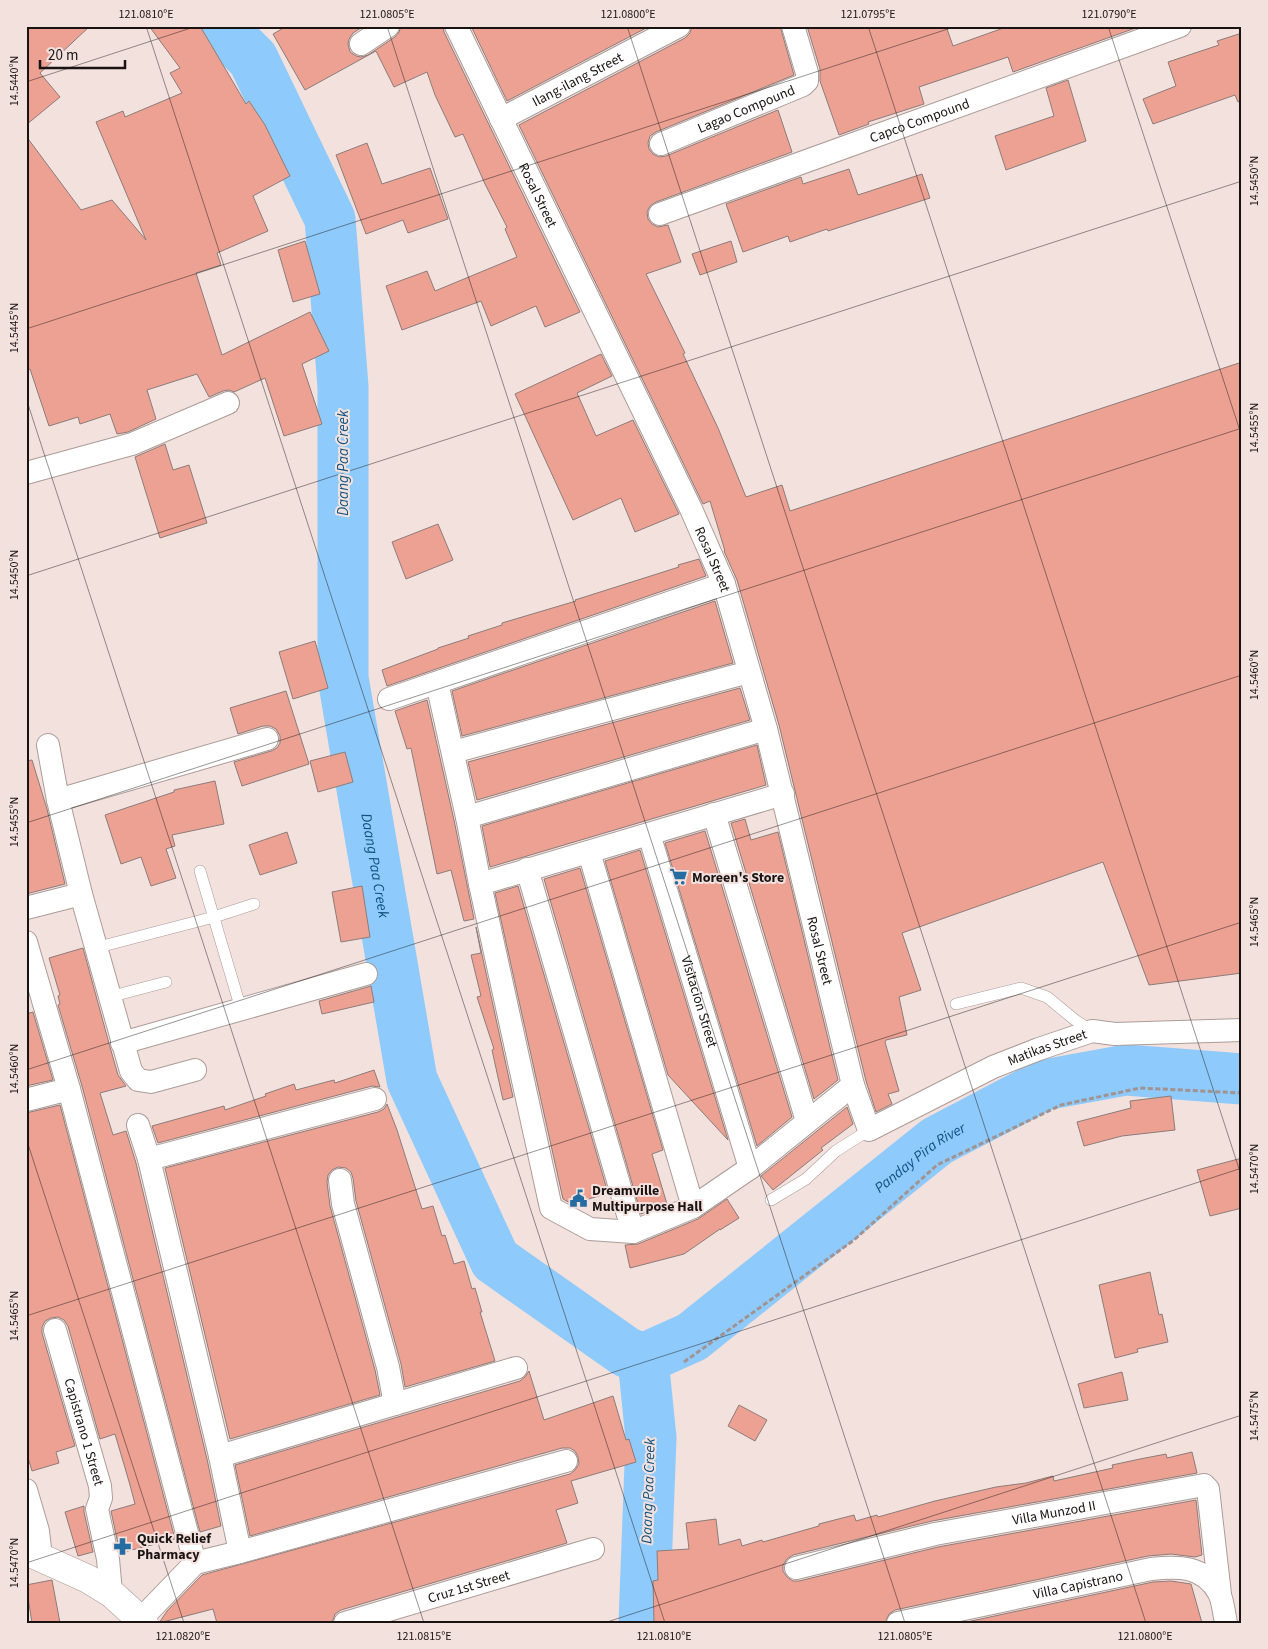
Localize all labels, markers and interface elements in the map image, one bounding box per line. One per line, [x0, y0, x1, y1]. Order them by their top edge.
text: 121.0810°E [118, 6, 174, 23]
text: 121.0805°E [359, 6, 415, 23]
text: 121.0800°E [600, 6, 656, 23]
text: 121.0795°E [840, 6, 896, 23]
text: 121.0790°E [1081, 6, 1137, 23]
scale bar [40, 38, 125, 70]
text: 20 m [48, 45, 78, 66]
street label: Ilang-ilang Street [529, 48, 627, 112]
text: 14.5440°N [6, 56, 23, 106]
street label: Lagao Compound [695, 80, 798, 139]
street label: Capco Compound [867, 94, 973, 148]
text: 14.5450°N [1246, 156, 1263, 206]
street label: Rosal Street [513, 160, 562, 231]
text: 14.5445°N [6, 303, 23, 353]
text: 14.5455°N [1246, 403, 1263, 453]
water label: Daang Paa Creek [333, 409, 354, 516]
street label: Rosal Street [689, 524, 735, 595]
text: 14.5450°N [6, 550, 23, 600]
text: 14.5460°N [1246, 650, 1263, 700]
text: 14.5455°N [6, 797, 23, 847]
water label: Daang Paa Creek [355, 812, 394, 920]
supermarket icon: Moreen's Store [668, 867, 688, 887]
place label: Moreen's Store [692, 868, 784, 888]
text: 14.5465°N [1246, 897, 1263, 947]
street label: Rosal Street [801, 914, 837, 987]
street label: Visitacion Street [675, 954, 722, 1050]
street label: Matikas Street [1005, 1024, 1090, 1071]
text: 14.5460°N [6, 1044, 23, 1094]
water label: Panday Pira River [870, 1117, 970, 1198]
text: 14.5470°N [1246, 1144, 1263, 1194]
place label: Dreamville Multipurpose Hall [592, 1181, 702, 1217]
public building icon: Dreamville Multipurpose Hall [568, 1188, 588, 1208]
text: 14.5465°N [6, 1291, 23, 1341]
street label: Capistrano 1 Street [58, 1376, 109, 1489]
text: 14.5475°N [1246, 1391, 1263, 1441]
water label: Daang Paa Creek [636, 1437, 661, 1544]
street label: Villa Munzod II [1011, 1496, 1098, 1531]
place label: Quick Relief Pharmacy [137, 1529, 212, 1565]
pharmacy icon: Quick Relief Pharmacy [113, 1536, 133, 1556]
text: 14.5470°N [6, 1538, 23, 1588]
street label: Cruz 1st Street [426, 1565, 512, 1609]
street label: Villa Capistrano [1031, 1566, 1125, 1605]
text: 121.0820°E [155, 1628, 211, 1645]
text: 121.0815°E [396, 1628, 452, 1645]
text: 121.0810°E [636, 1628, 692, 1645]
text: 121.0805°E [877, 1628, 933, 1645]
text: 121.0800°E [1117, 1628, 1173, 1645]

